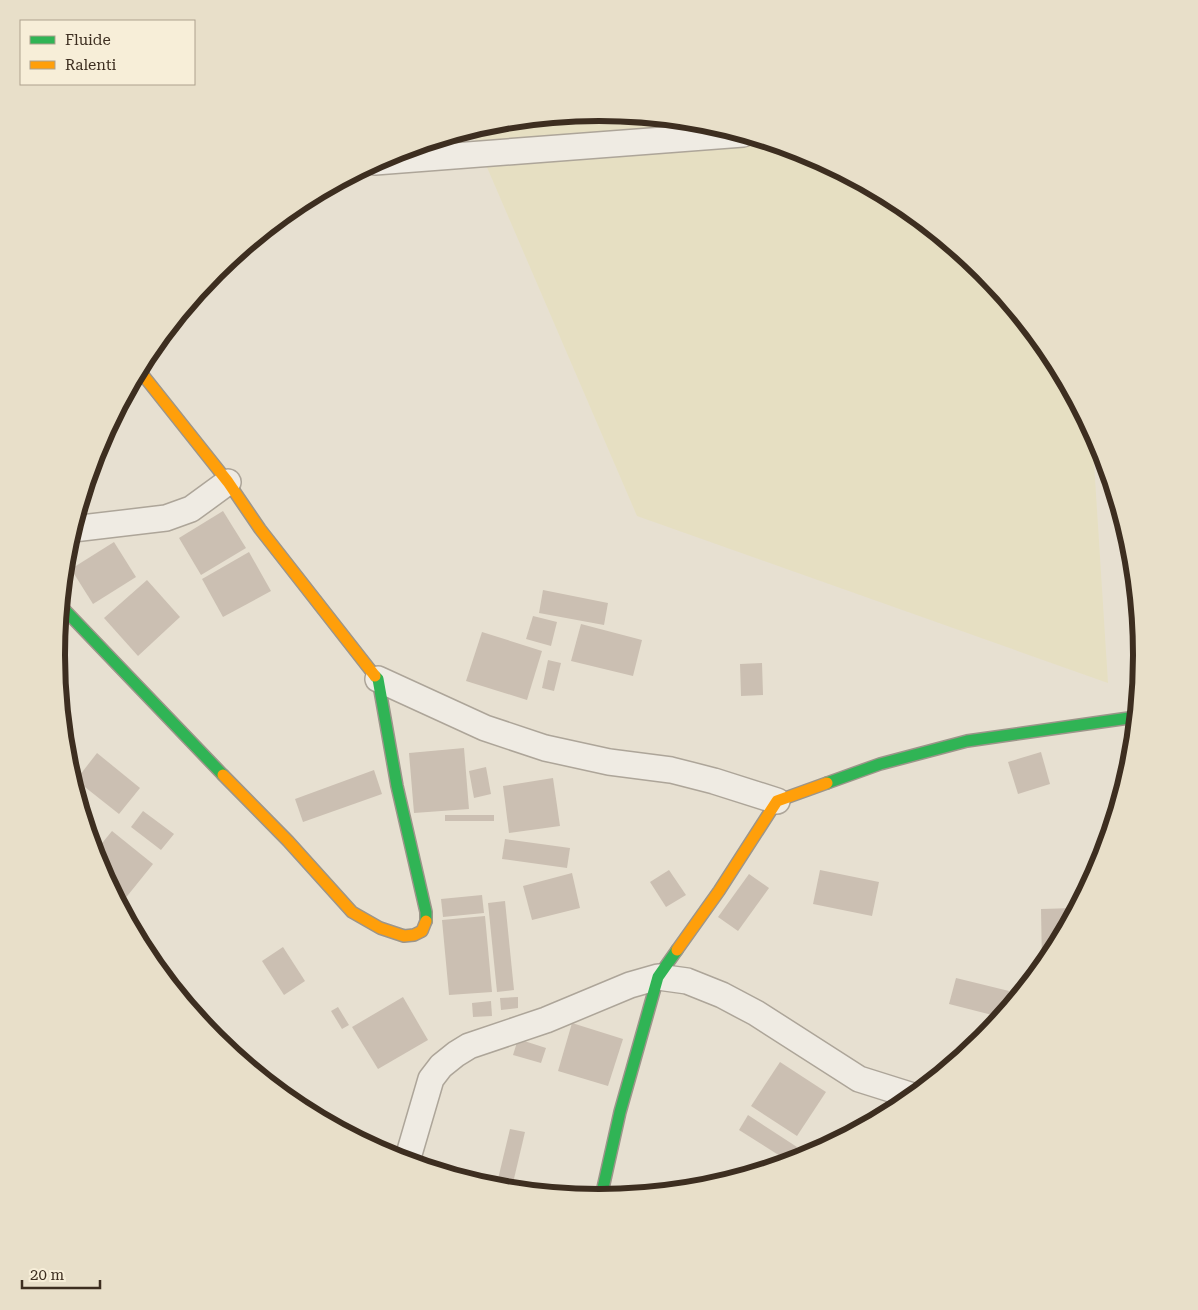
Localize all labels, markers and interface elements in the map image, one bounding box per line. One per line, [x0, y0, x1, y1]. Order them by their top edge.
legend [20, 20, 195, 85]
text: Fluide [65, 31, 111, 49]
text: Ralenti [65, 56, 117, 74]
scale bar [22, 1258, 100, 1290]
text: 20 m [30, 1266, 65, 1284]

